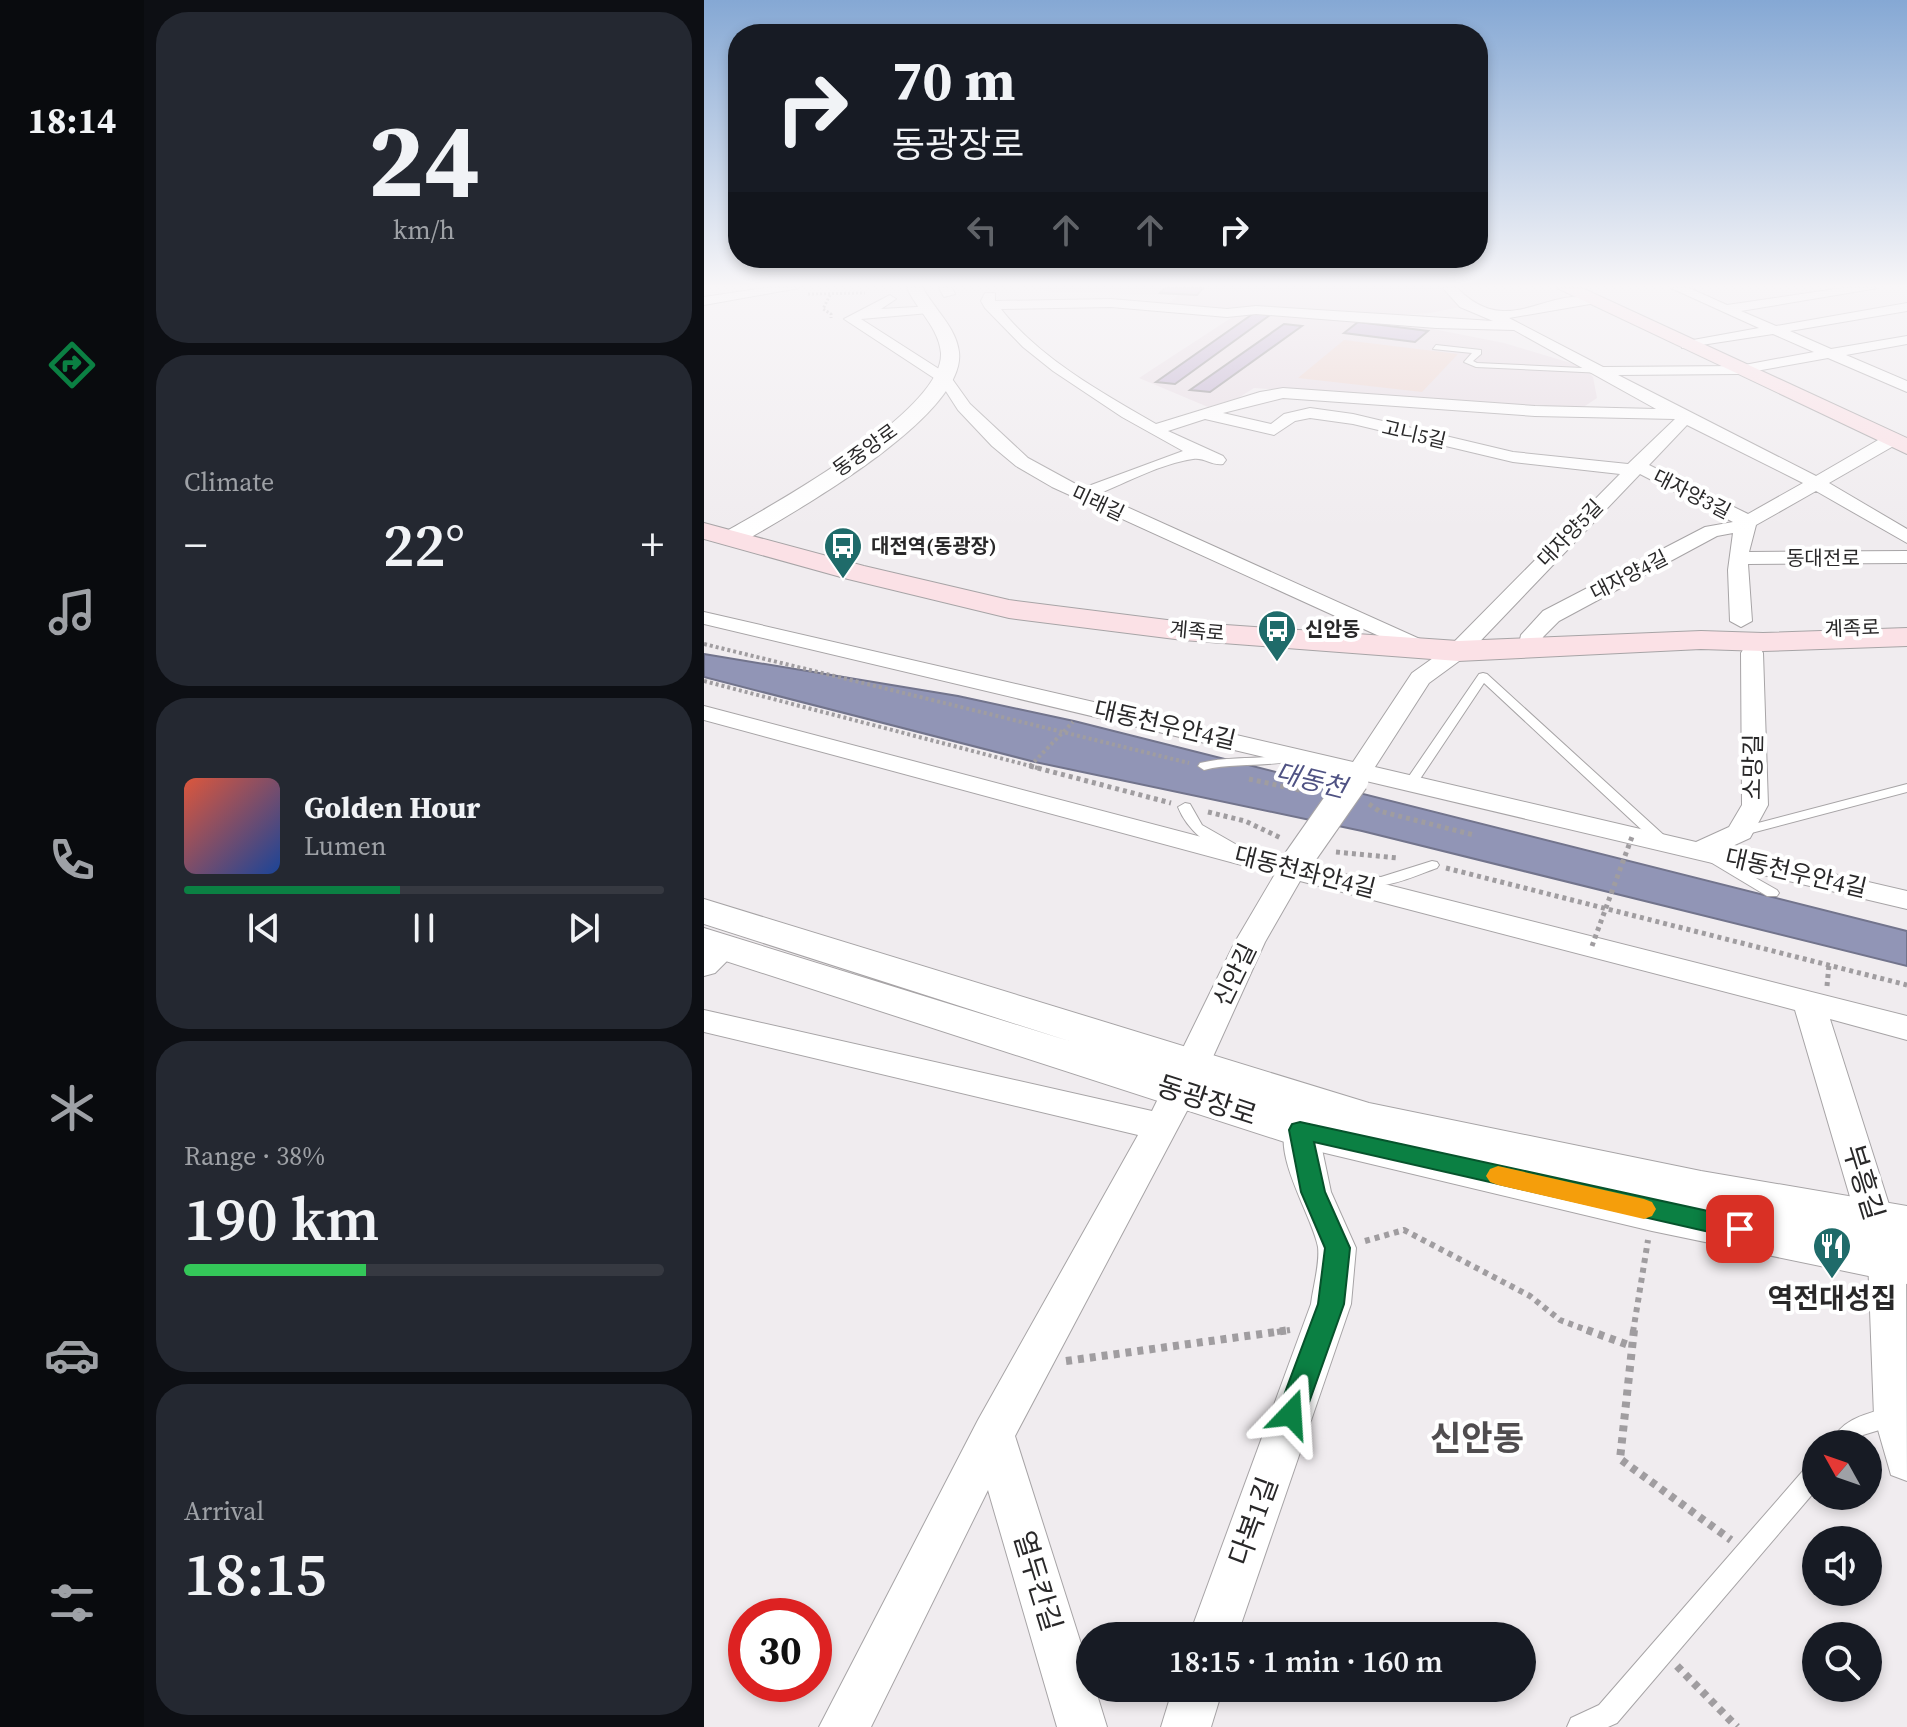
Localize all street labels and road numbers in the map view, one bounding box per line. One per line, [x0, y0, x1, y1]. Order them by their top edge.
street label: 고니5길 [1379, 413, 1449, 455]
street label: 동중앙로 [827, 417, 903, 483]
street label: 대자양3길 [1648, 463, 1736, 525]
street label: 미래길 [1067, 479, 1129, 527]
street label: 대자양5길 [1531, 493, 1609, 573]
street label: 대자양4길 [1585, 544, 1673, 606]
street label: 동대전로 [1786, 544, 1860, 572]
street label: 계족로 [1824, 613, 1880, 643]
street label: 계족로 [1168, 615, 1226, 647]
street label: 대동천우안4길 [1091, 692, 1239, 757]
street label: 소망길 [1735, 734, 1770, 800]
street label: 대동천좌안4길 [1231, 838, 1379, 905]
street label: 대동천우안4길 [1722, 840, 1870, 905]
street label: 신안길 [1205, 938, 1264, 1012]
street label: 동광장로 [1152, 1066, 1262, 1134]
street label: 부흥길 [1835, 1139, 1893, 1225]
street label: 다복1길 [1220, 1472, 1286, 1570]
street label: 열두칸길 [1005, 1526, 1071, 1636]

